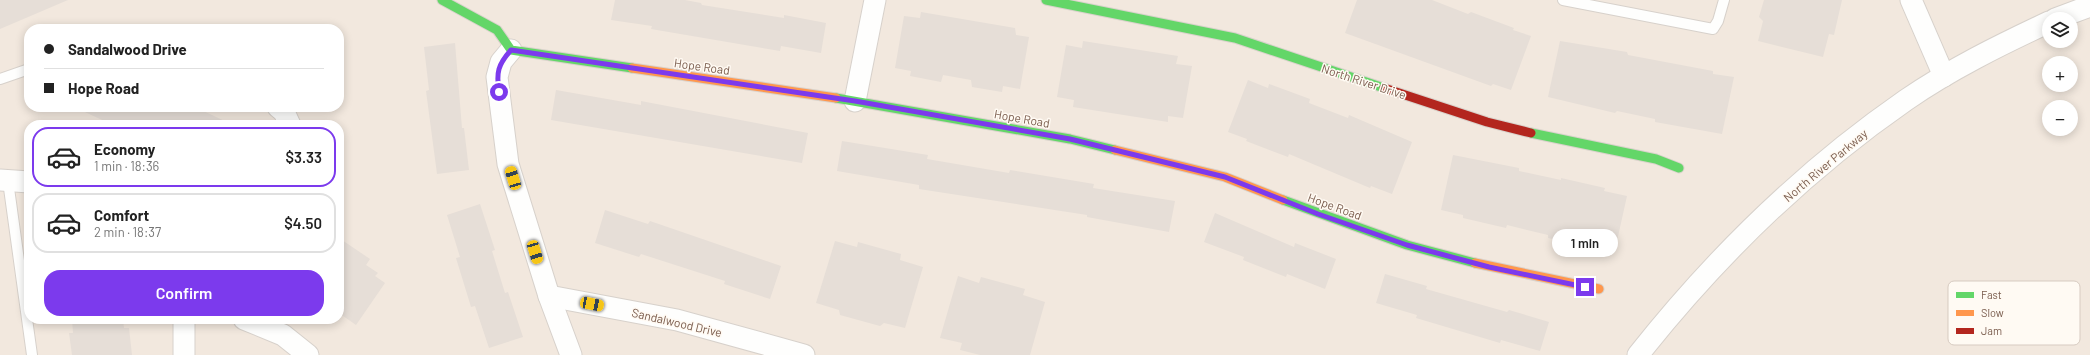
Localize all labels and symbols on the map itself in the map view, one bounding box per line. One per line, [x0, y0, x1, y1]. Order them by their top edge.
street label: Hope Road [673, 55, 731, 77]
street label: North River Drive [1320, 61, 1408, 101]
route start [490, 83, 508, 101]
street label: Hope Road [993, 106, 1051, 130]
street label: North River Parkway [1780, 126, 1870, 204]
car [504, 165, 522, 191]
street label: Hope Road [1306, 190, 1364, 222]
callout: 1 min [1552, 229, 1618, 257]
car [526, 239, 544, 265]
route end [1576, 278, 1594, 296]
legend [1948, 281, 2080, 345]
text: Fast [1981, 288, 2002, 301]
car [579, 296, 605, 312]
street label: Sandalwood Drive [631, 305, 723, 339]
text: Slow [1981, 306, 2004, 319]
text: Jam [1981, 324, 2002, 337]

